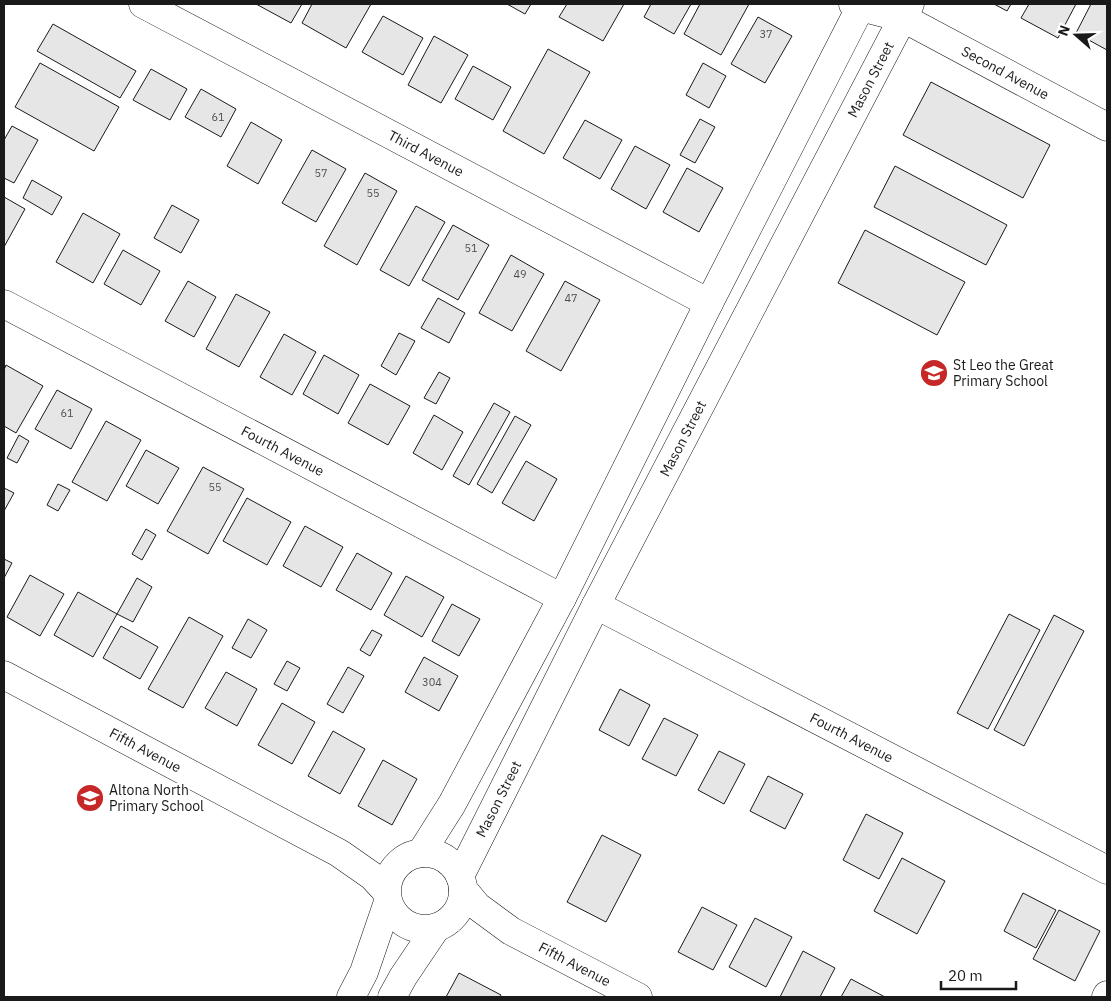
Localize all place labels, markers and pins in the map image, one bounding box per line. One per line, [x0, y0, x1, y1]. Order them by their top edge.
place label: St Leo the Great Primary School [953, 356, 1054, 390]
school or university icon: St Leo the Great Primary School [919, 358, 949, 388]
place label: Altona North Primary School [109, 781, 204, 815]
school or university icon: Altona North Primary School [75, 783, 105, 813]

